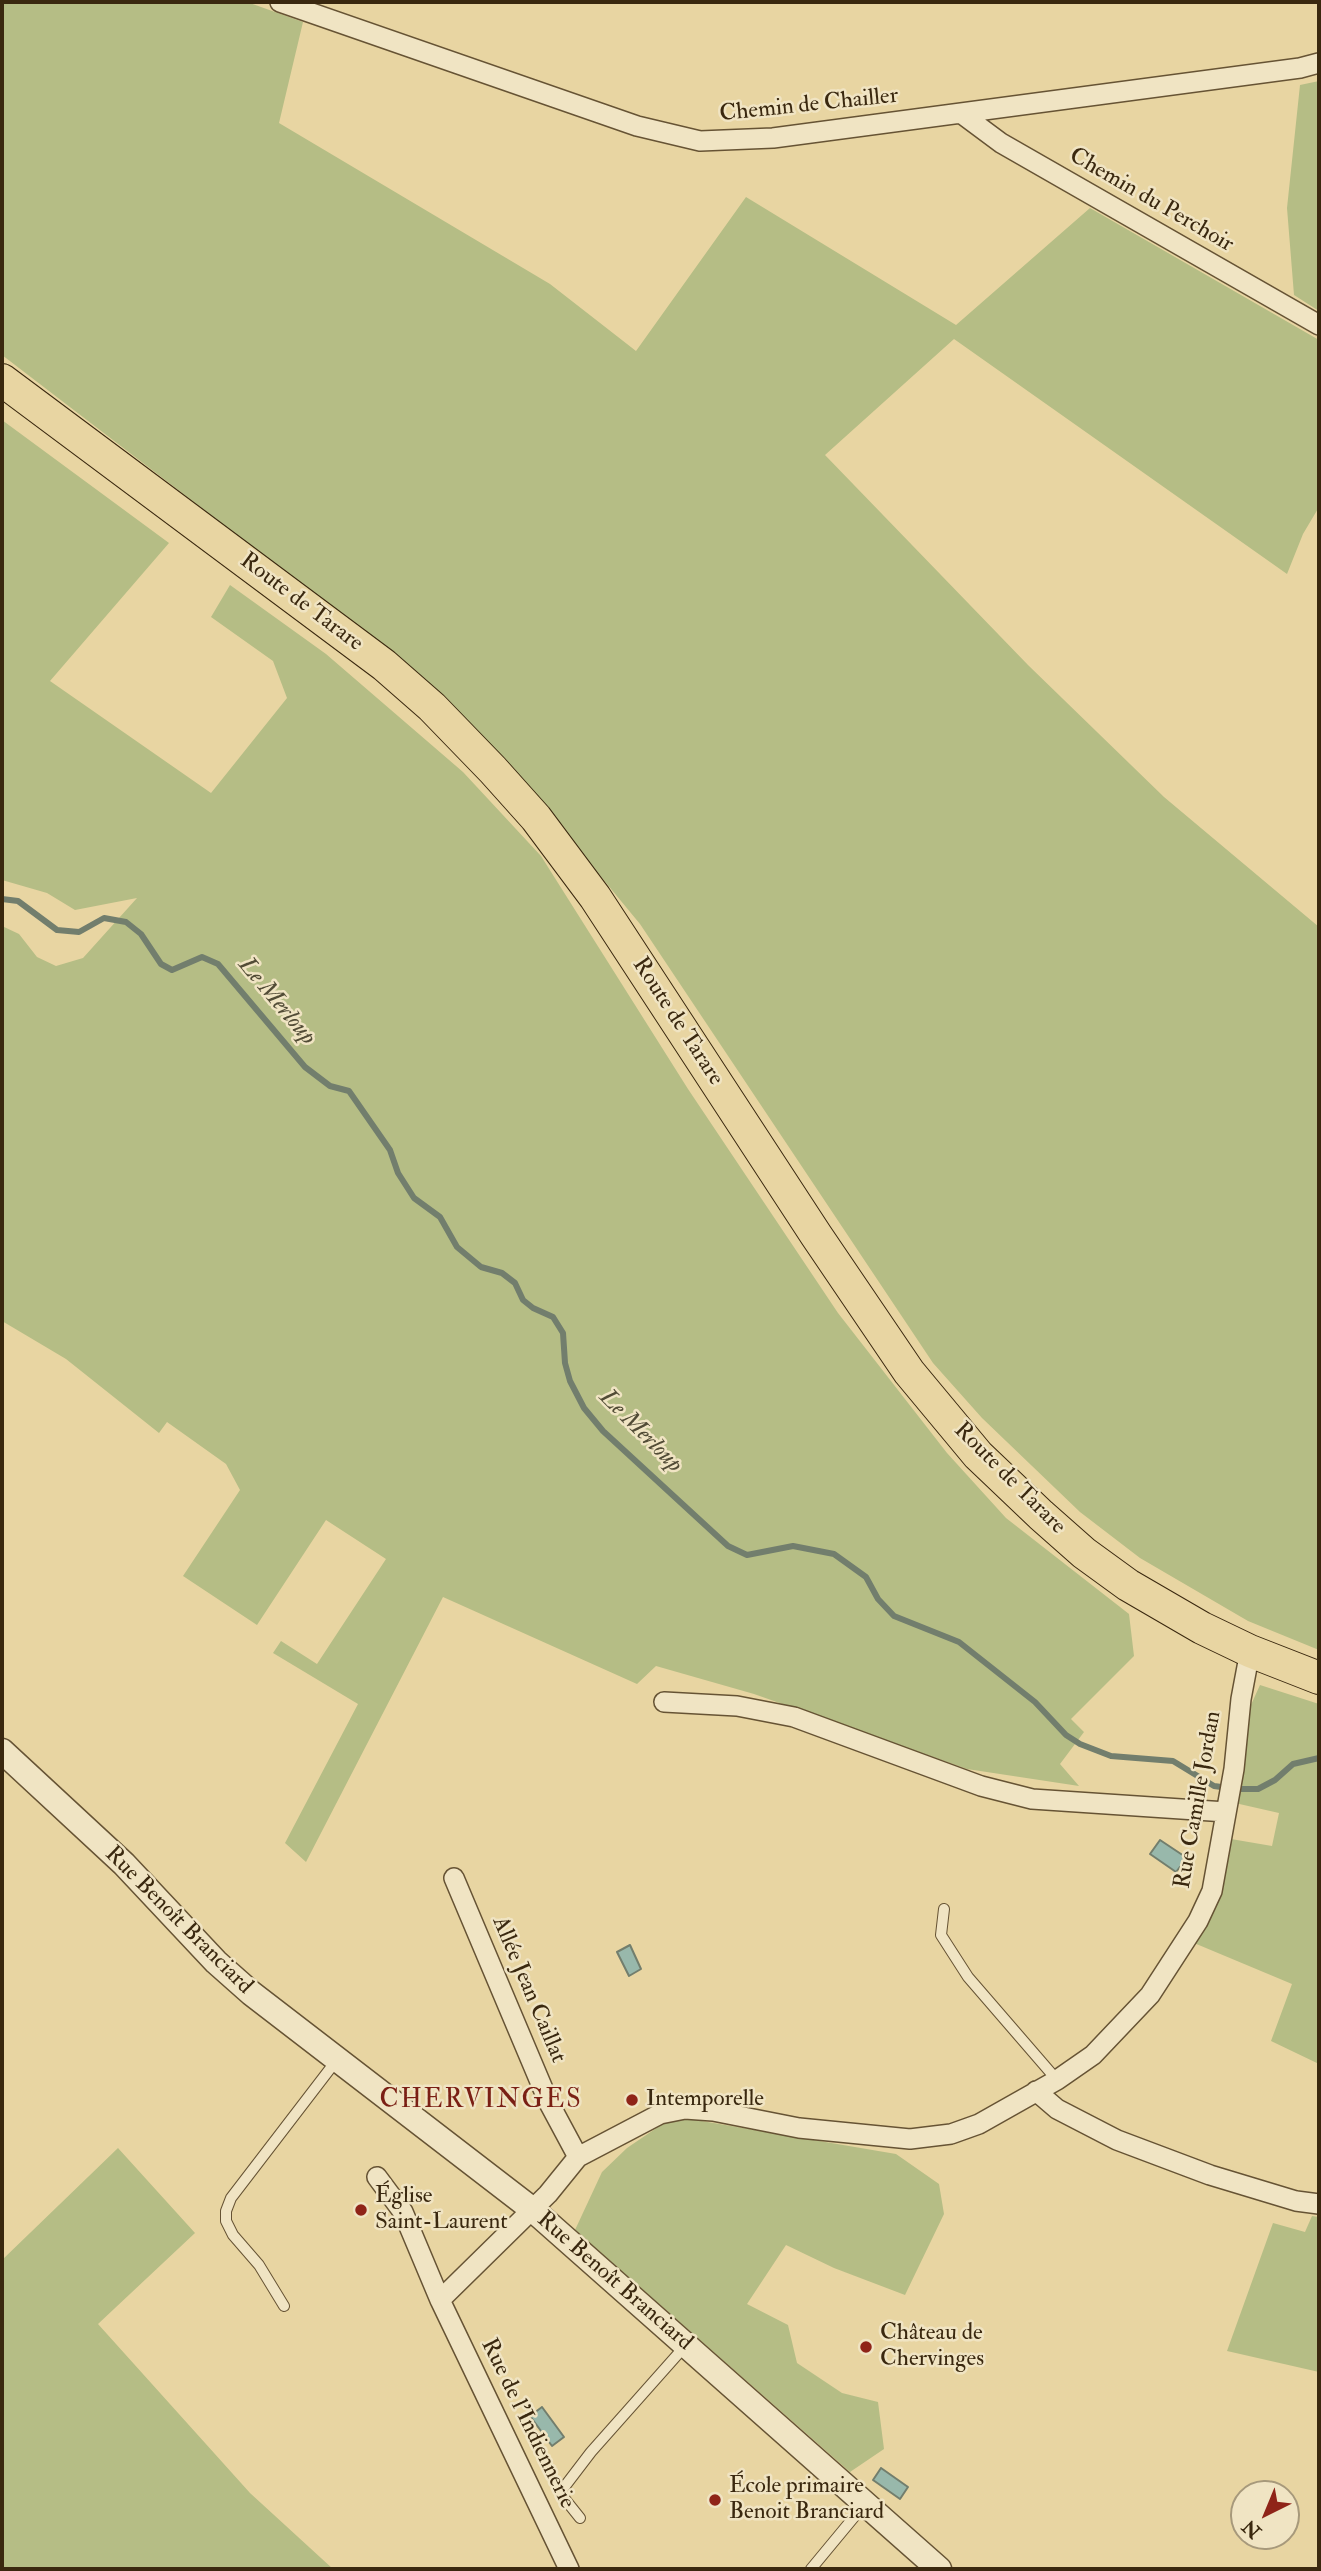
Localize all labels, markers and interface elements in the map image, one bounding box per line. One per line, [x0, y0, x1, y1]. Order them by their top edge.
street label: Chemin de Chailler [718, 83, 900, 129]
street label: Chemin du Perchoir [1064, 143, 1238, 259]
street label: Route de Tarare [234, 548, 368, 658]
water label: Le Merloup [231, 952, 321, 1052]
street label: Route de Tarare [625, 953, 729, 1091]
water label: Le Merloup [592, 1384, 688, 1480]
street label: Route de Tarare [947, 1417, 1071, 1541]
street label: Rue Camille Jordan [1170, 1709, 1228, 1891]
street label: Rue Benoît Branciard [98, 1841, 258, 2001]
street label: Allée Jean Caillat [485, 1913, 571, 2067]
district label: CHERVINGES [381, 2085, 581, 2117]
place label: Intemporelle [646, 2086, 764, 2114]
marker: Intemporelle [624, 2092, 640, 2108]
place label: Église Saint-Laurent [375, 2183, 508, 2237]
marker: Église Saint-Laurent [353, 2202, 369, 2218]
street label: Rue Benoît Branciard [530, 2207, 698, 2357]
place label: Château de Chervinges [880, 2320, 984, 2374]
street label: Rue de l'Indiennerie [474, 2335, 580, 2513]
marker: Château de Chervinges [858, 2339, 874, 2355]
place label: École primaire Benoit Branciard [729, 2473, 884, 2527]
north arrow [1230, 2480, 1300, 2550]
marker: École primaire Benoit Branciard [707, 2492, 723, 2508]
text: N [1238, 2514, 1266, 2543]

